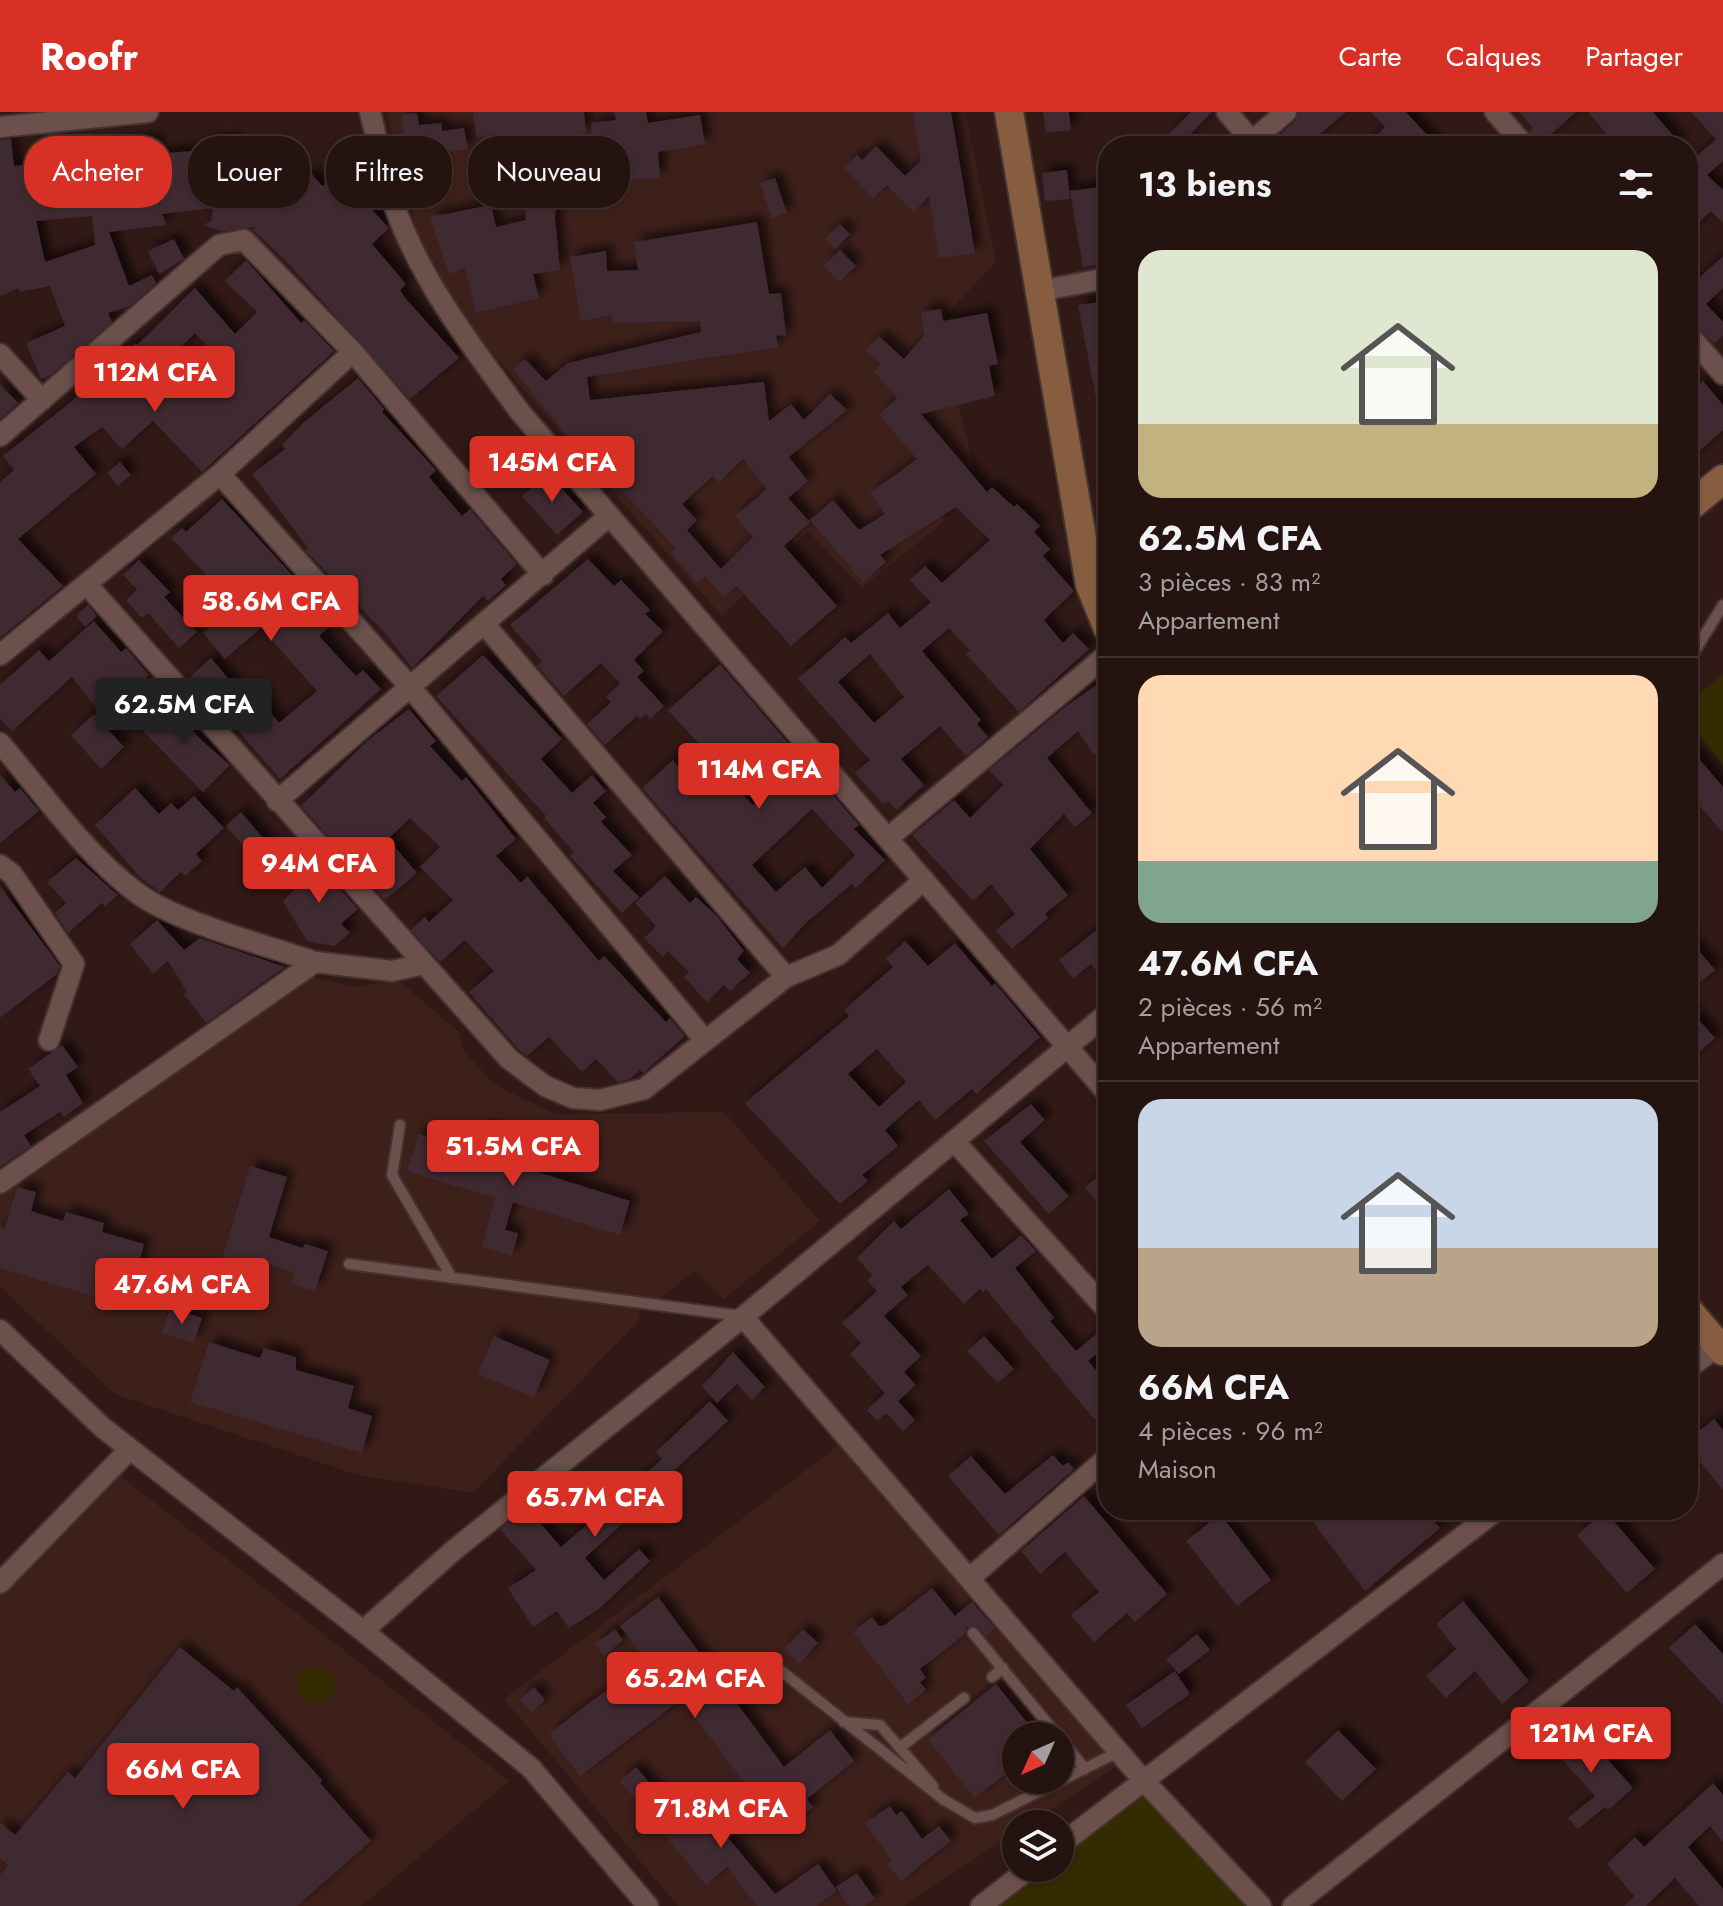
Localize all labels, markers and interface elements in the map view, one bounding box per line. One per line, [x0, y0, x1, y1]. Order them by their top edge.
text: Roofr [40, 29, 138, 84]
text: Carte [1338, 36, 1402, 77]
text: Calques [1446, 36, 1541, 77]
text: Partager [1585, 36, 1683, 77]
chip: Acheter [24, 136, 172, 208]
chip: Louer [188, 136, 310, 208]
chip: Filtres [326, 136, 452, 208]
chip: Nouveau [468, 136, 630, 208]
text: 13 biens [1138, 160, 1272, 209]
icon: filters [1614, 162, 1658, 206]
icon: home [1326, 302, 1470, 446]
pin: 112M CFA [72, 346, 238, 414]
text: 112M CFA [93, 353, 217, 391]
pin: 145M CFA [469, 436, 635, 504]
text: 145M CFA [487, 443, 617, 481]
text: 62.5M CFA [1138, 514, 1322, 563]
text: 3 pièces · 83 m² [1138, 563, 1320, 601]
pin: 58.6M CFA [179, 575, 363, 643]
text: 58.6M CFA [201, 582, 341, 620]
text: Appartement [1138, 601, 1279, 639]
pin: 62.5M CFA [92, 678, 276, 746]
text: 62.5M CFA [114, 685, 254, 723]
icon: home [1326, 727, 1470, 871]
pin: 114M CFA [676, 743, 842, 811]
text: 114M CFA [696, 750, 822, 788]
pin: 94M CFA [245, 837, 393, 905]
text: 94M CFA [261, 844, 377, 882]
text: 47.6M CFA [1138, 939, 1318, 988]
text: 2 pièces · 56 m² [1138, 988, 1322, 1026]
text: Appartement [1138, 1026, 1279, 1064]
pin: 51.5M CFA [421, 1120, 605, 1188]
text: 51.5M CFA [445, 1127, 581, 1165]
icon: home [1326, 1151, 1470, 1295]
pin: 47.6M CFA [90, 1258, 274, 1326]
text: 47.6M CFA [113, 1265, 251, 1303]
text: 66M CFA [1138, 1363, 1289, 1412]
text: 4 pièces · 96 m² [1138, 1412, 1323, 1450]
text: Maison [1138, 1450, 1217, 1488]
pin: 65.7M CFA [503, 1471, 687, 1539]
text: 65.7M CFA [525, 1478, 665, 1516]
pin: 65.2M CFA [603, 1652, 787, 1720]
text: 65.2M CFA [625, 1659, 765, 1697]
pin: 121M CFA [1508, 1707, 1674, 1775]
text: 121M CFA [1529, 1714, 1653, 1752]
north arrow [1002, 1722, 1074, 1794]
map controls [1002, 1722, 1074, 1882]
pin: 66M CFA [109, 1743, 257, 1811]
text: 66M CFA [125, 1750, 241, 1788]
pin: 71.8M CFA [629, 1782, 813, 1850]
text: 71.8M CFA [654, 1789, 788, 1827]
button: layers [1002, 1810, 1074, 1882]

